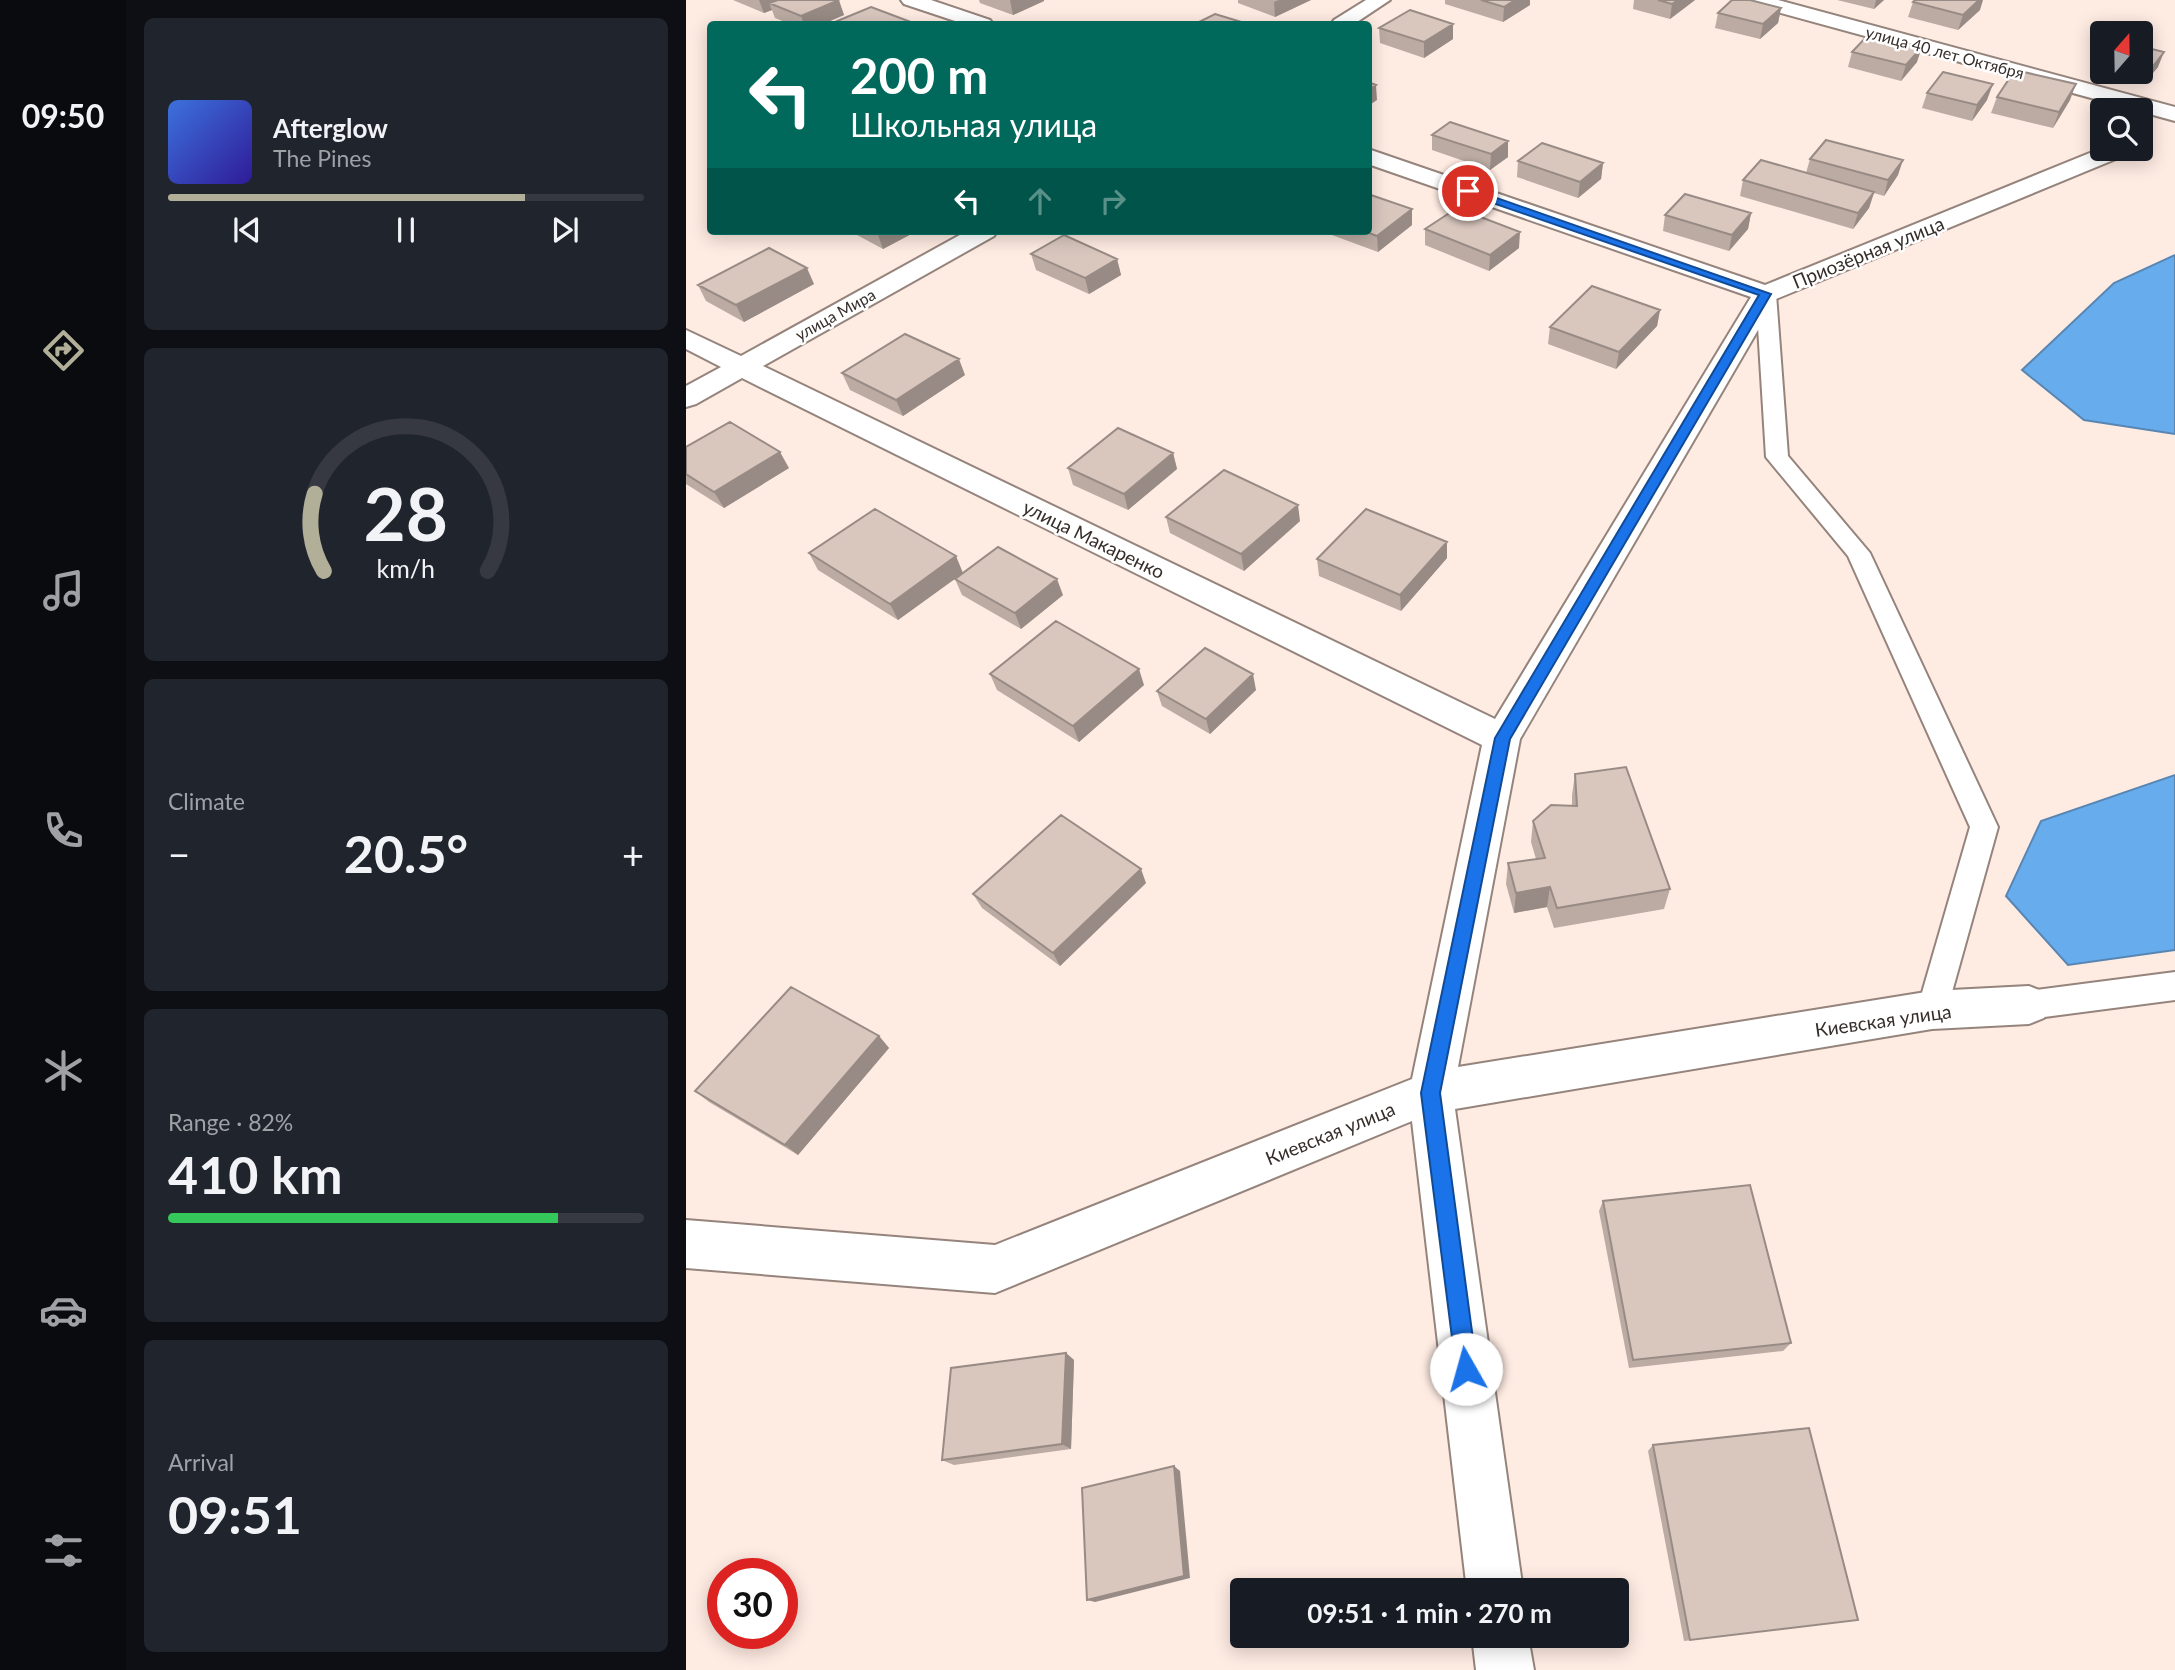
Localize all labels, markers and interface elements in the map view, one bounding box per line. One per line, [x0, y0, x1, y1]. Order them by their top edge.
north arrow [2090, 21, 2152, 84]
map controls [2090, 21, 2153, 161]
street label: улица 40 лет Октября [1864, 22, 2026, 82]
text: 200 m [850, 46, 988, 104]
icon: left [735, 49, 826, 140]
text: 09:50 [22, 96, 104, 135]
button: search [2090, 98, 2153, 161]
text: Школьная улица [850, 105, 1097, 144]
text: Afterglow [273, 112, 388, 144]
text: The Pines [273, 144, 371, 172]
pin [1438, 161, 1498, 221]
icon: arrive [1449, 172, 1487, 210]
icon: left [948, 182, 986, 220]
icon: ahead [1021, 182, 1059, 220]
icon: right [1094, 182, 1132, 220]
icon: previous [228, 211, 266, 249]
icon: pause [387, 211, 425, 249]
icon: next [546, 211, 584, 249]
street label: Приозёрная улица [1789, 211, 1947, 293]
street label: улица Мира [792, 284, 878, 344]
icon: directions [39, 326, 88, 375]
text: 28 [364, 469, 448, 557]
street label: улица Макаренко [1020, 495, 1168, 583]
text: km/h [377, 552, 435, 582]
icon: music [39, 566, 88, 615]
text: Climate [168, 787, 245, 815]
icon: phone [39, 806, 88, 855]
text: 20.5° [344, 822, 468, 884]
text: − [168, 831, 190, 877]
text: + [622, 831, 644, 877]
street label: Киевская улица [1813, 999, 1953, 1041]
icon: climate [39, 1046, 88, 1095]
street label: Киевская улица [1262, 1097, 1398, 1169]
text: Range · 82% [168, 1108, 293, 1136]
text: 410 km [168, 1143, 342, 1205]
icon: car [39, 1286, 88, 1335]
position arrow [1429, 1332, 1503, 1406]
text: Arrival [168, 1448, 234, 1476]
text: 09:51 [168, 1483, 302, 1545]
icon: filters [39, 1526, 88, 1575]
speed limit sign: 30 [707, 1558, 798, 1649]
text: 09:51 · 1 min · 270 m [1307, 1597, 1552, 1629]

